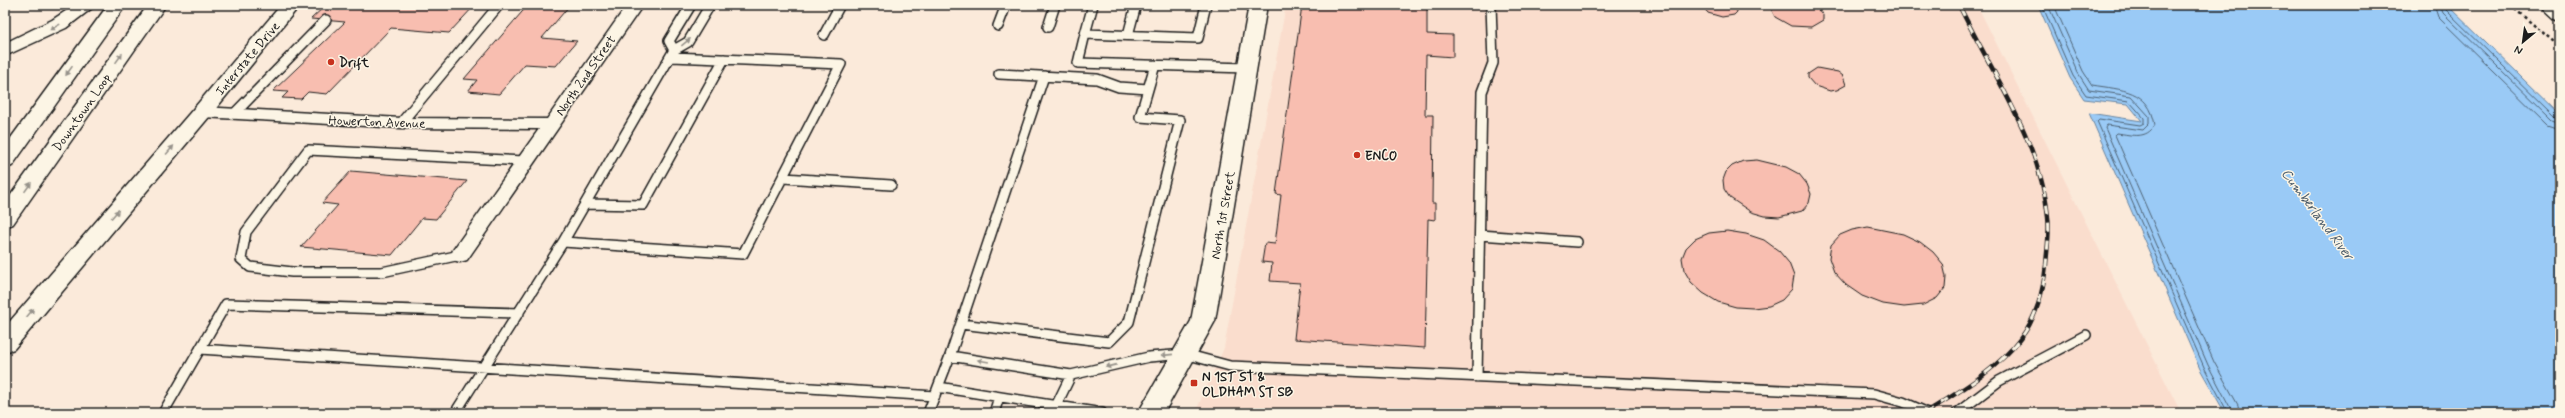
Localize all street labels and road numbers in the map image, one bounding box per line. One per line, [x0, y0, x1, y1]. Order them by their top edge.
street label: Interstate Drive [212, 18, 284, 100]
street label: North 2nd Street [552, 32, 620, 119]
street label: Downtown Loop [49, 70, 116, 155]
street label: Howerton Avenue [328, 112, 426, 133]
street label: North 1st Street [1207, 170, 1240, 261]

